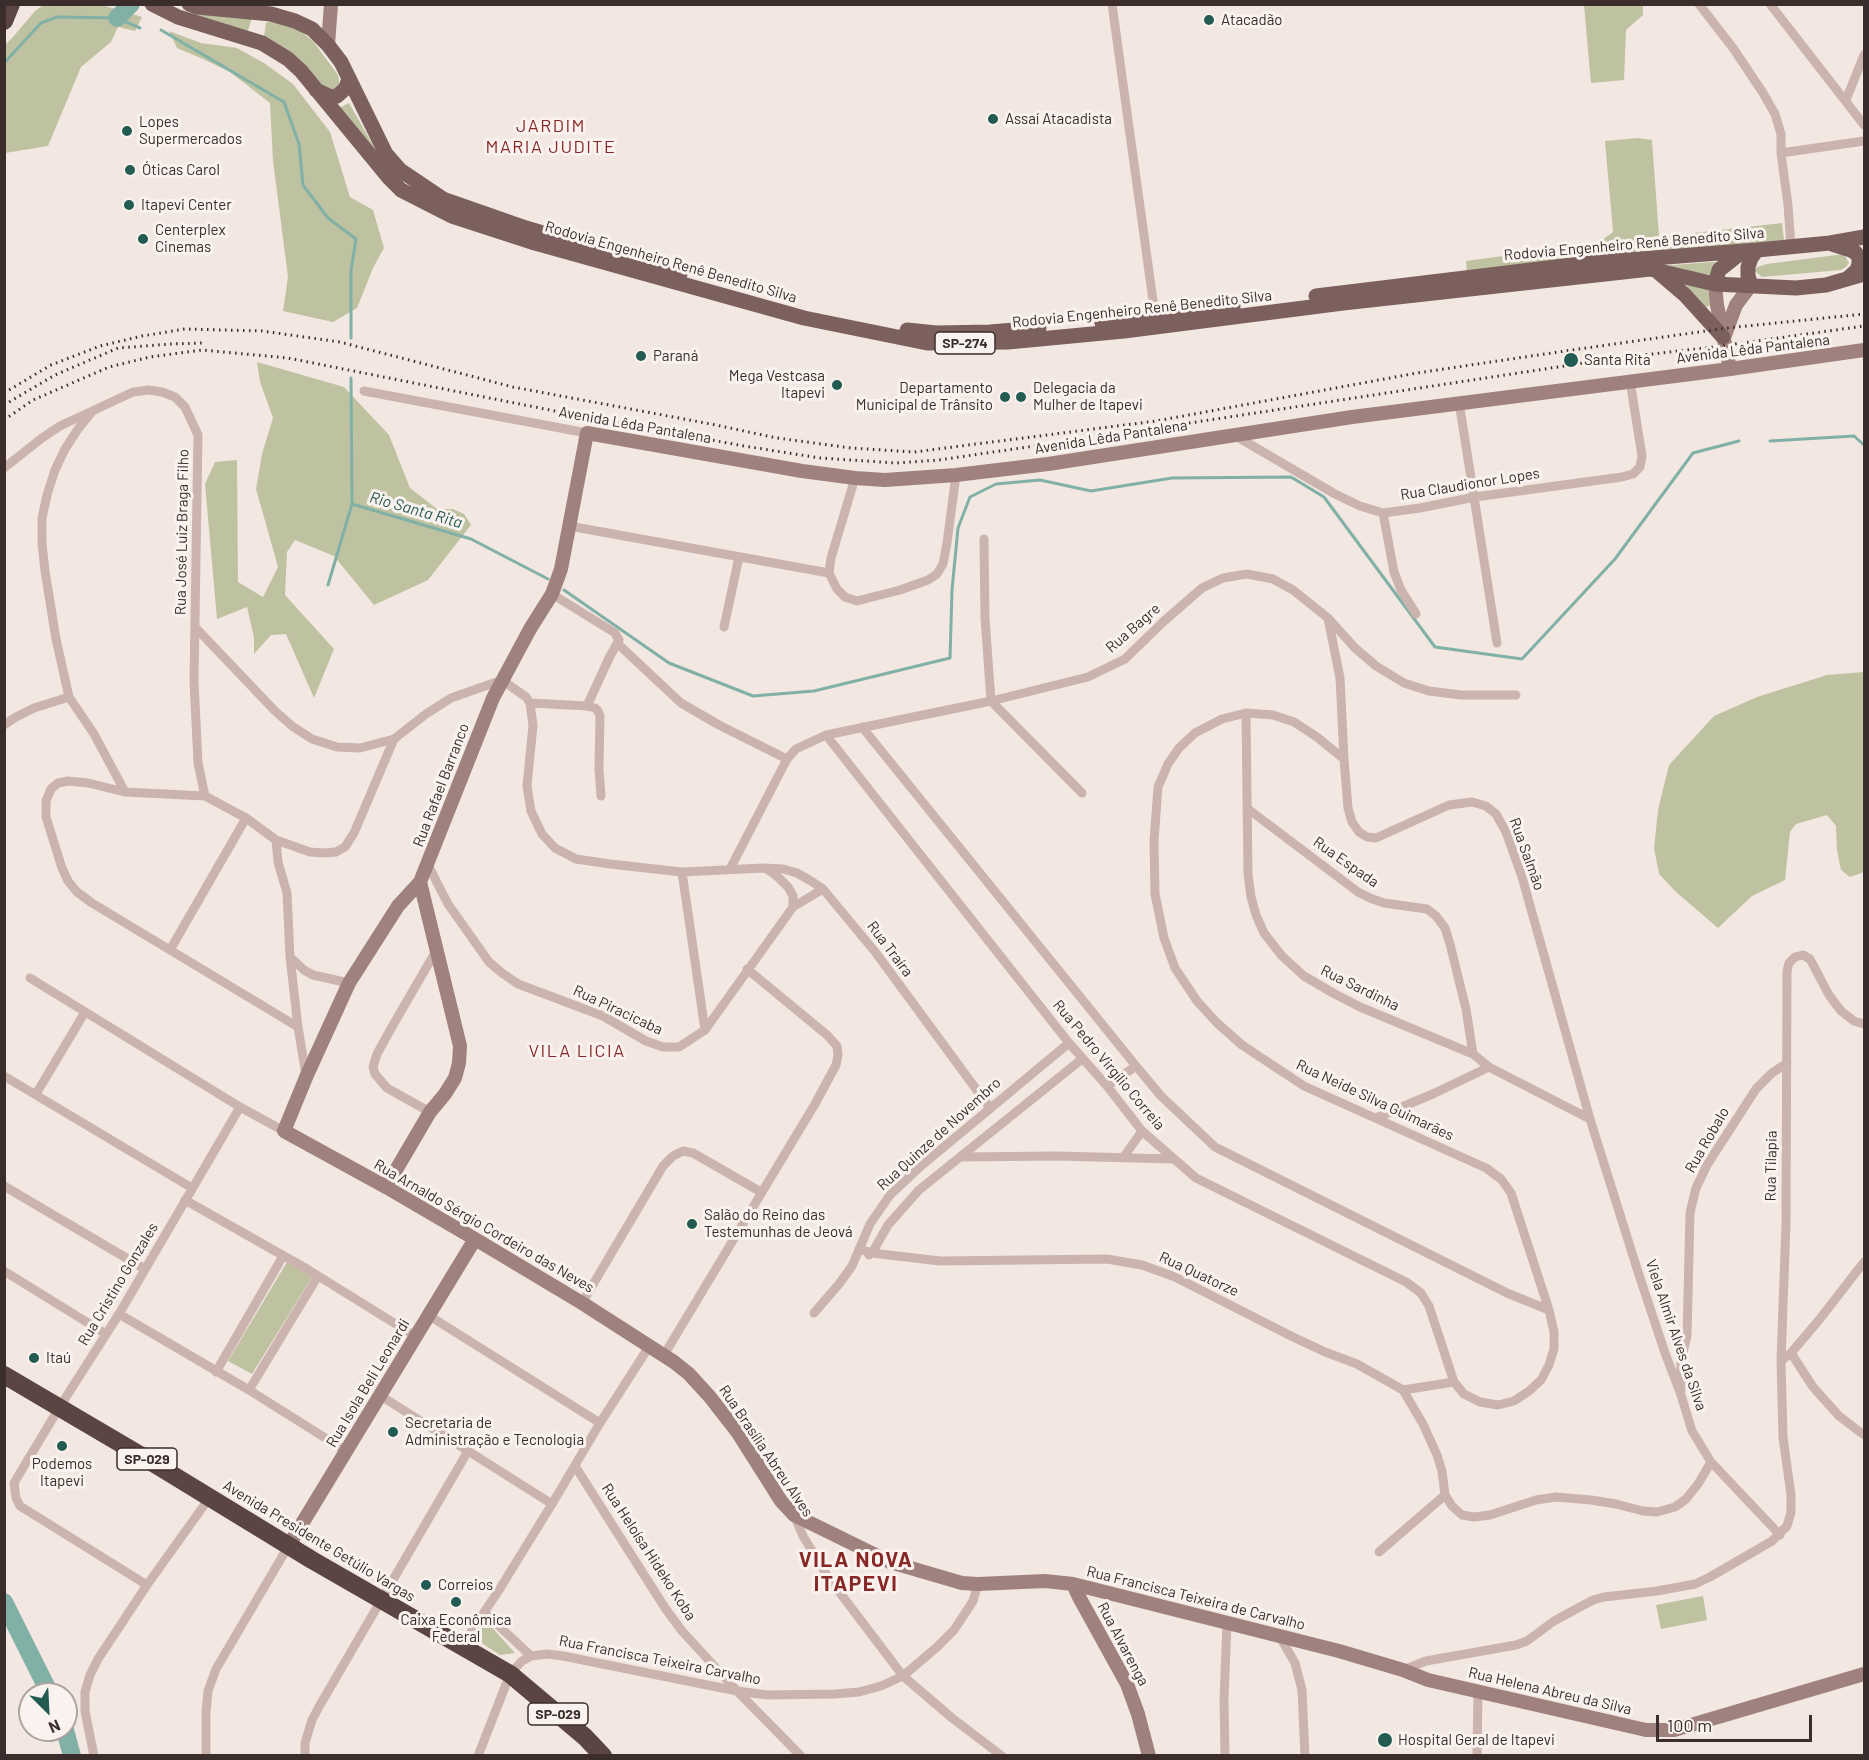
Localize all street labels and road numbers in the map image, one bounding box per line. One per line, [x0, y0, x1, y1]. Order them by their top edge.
street label: Rodovia Engenheiro Renê Benedito Silva [543, 217, 799, 307]
street label: Rodovia Engenheiro Renê Benedito Silva [1503, 224, 1765, 264]
street label: Rodovia Engenheiro Renê Benedito Silva [1011, 286, 1273, 332]
street label: Avenida Lêda Pantalena [1675, 331, 1831, 367]
road number: SP-274 [935, 332, 995, 354]
street label: Avenida Lêda Pantalena [557, 403, 713, 447]
street label: Avenida Lêda Pantalena [1033, 416, 1189, 458]
street label: Rua José Luiz Braga Filho [172, 449, 192, 615]
street label: Rua Claudionor Lopes [1399, 464, 1541, 504]
street label: Rua Bagre [1102, 599, 1164, 657]
street label: Rua Rafael Barranco [409, 720, 473, 850]
street label: Rua Salmão [1506, 815, 1548, 893]
street label: Rua Espada [1310, 833, 1382, 891]
street label: Rua Traíra [863, 918, 917, 980]
street label: Rua Sardinha [1318, 961, 1402, 1015]
street label: Rua Piracicaba [570, 981, 666, 1039]
street label: Rua Pedro Virgílio Correia [1049, 996, 1169, 1134]
street label: Rua Neide Silva Guimarães [1293, 1056, 1457, 1144]
street label: Rua Quinze de Novembro [873, 1074, 1005, 1194]
street label: Rua Robalo [1681, 1104, 1733, 1176]
street label: Rua Tilapia [1761, 1130, 1781, 1202]
street label: Rua Arnaldo Sérgio Cordeiro das Neves [371, 1155, 597, 1297]
street label: Rua Cristino Gonzales [74, 1219, 162, 1349]
street label: Rua Quatorze [1156, 1248, 1242, 1300]
street label: Viela Almir Alves da Silva [1642, 1257, 1710, 1413]
street label: Rua Isola Beli Leonardi [322, 1315, 414, 1451]
street label: Rua Brasília Abreu Alves [715, 1382, 817, 1520]
road number: SP-029 [117, 1448, 177, 1470]
street label: Avenida Presidente Getúlio Vargas [220, 1476, 418, 1606]
street label: Rua Heloísa Hideko Koba [598, 1480, 700, 1624]
street label: Rua Francisca Teixeira de Carvalho [1085, 1562, 1307, 1634]
street label: Rua Alvarenga [1093, 1599, 1153, 1689]
street label: Rua Francisca Teixeira Carvalho [557, 1632, 763, 1688]
street label: Rua Helena Abreu da Silva [1467, 1663, 1633, 1719]
road number: SP-029 [528, 1703, 588, 1725]

